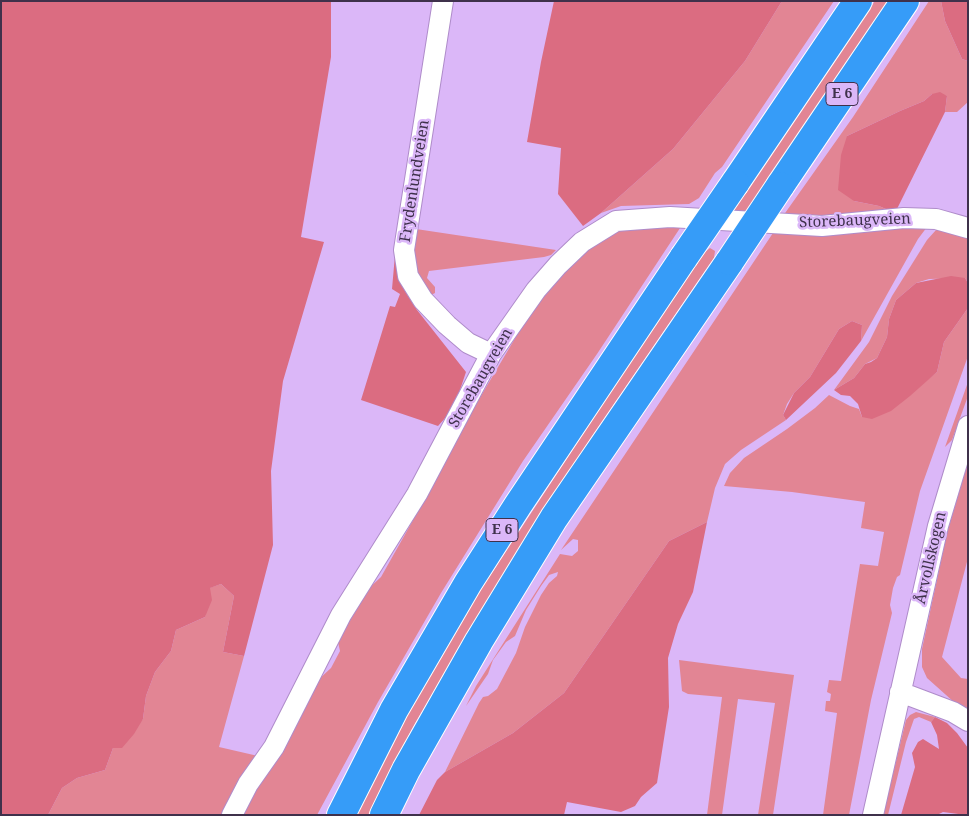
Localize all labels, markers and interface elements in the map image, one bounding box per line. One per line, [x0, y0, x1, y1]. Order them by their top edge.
road number: E 6 [826, 82, 858, 106]
street label: Frydenlundveien [396, 119, 434, 243]
street label: Storebaugveien [799, 210, 911, 232]
street label: Storebaugveien [445, 325, 517, 431]
street label: Årvollskogen [912, 510, 950, 606]
road number: E 6 [486, 518, 518, 542]

